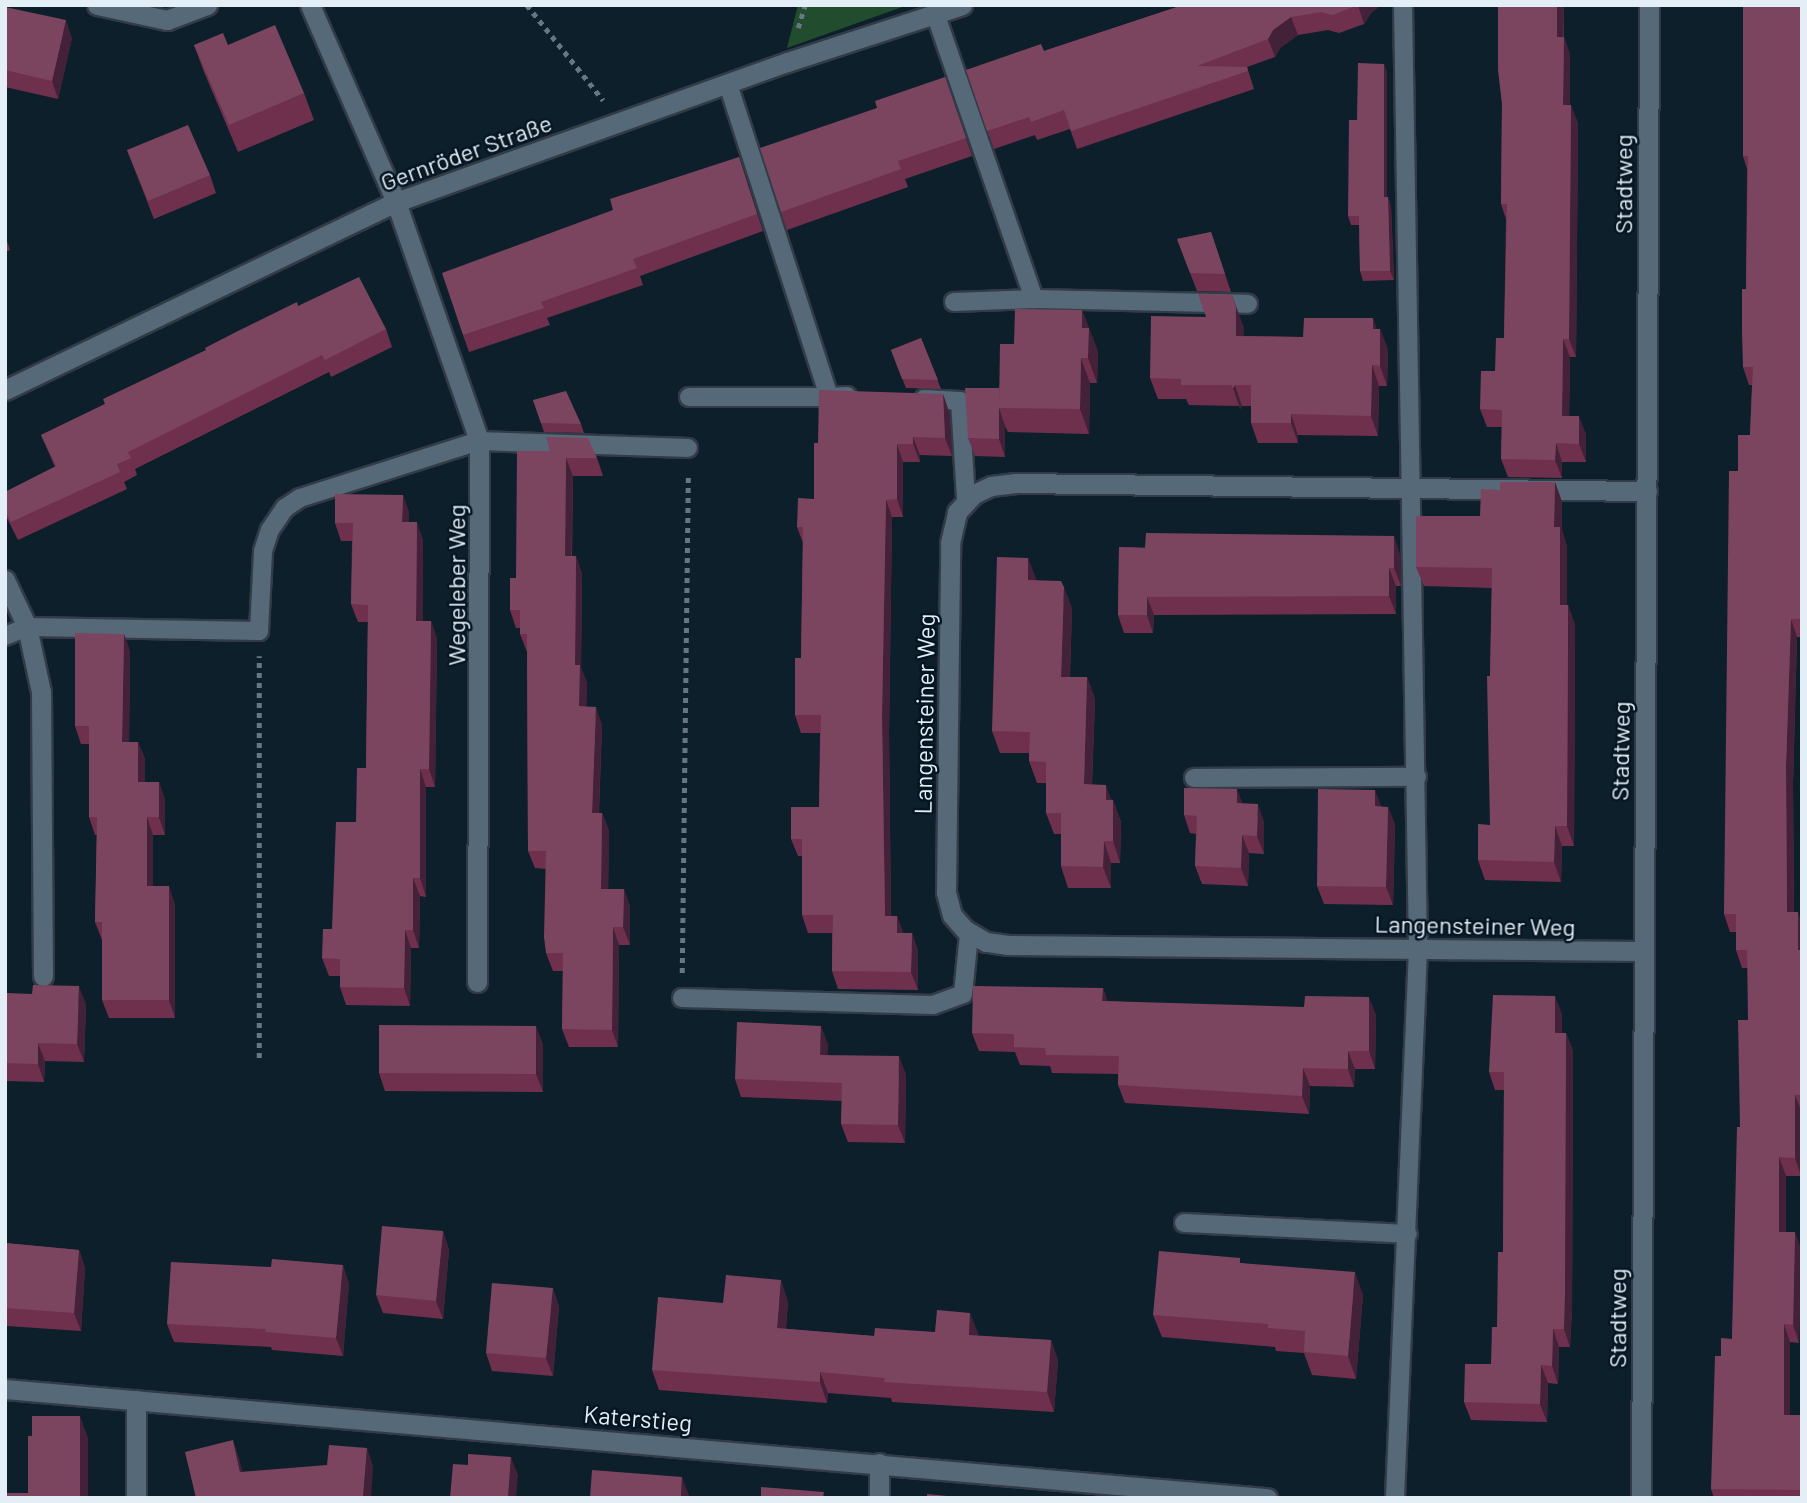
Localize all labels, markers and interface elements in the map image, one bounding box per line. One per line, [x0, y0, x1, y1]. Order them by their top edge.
street label: Gernröder Straße [377, 108, 555, 196]
street label: Stadtweg [1609, 134, 1637, 234]
street label: Wegeleber Weg [442, 504, 470, 666]
street label: Langensteiner Weg [908, 613, 940, 815]
street label: Stadtweg [1605, 701, 1635, 801]
street label: Langensteiner Weg [1374, 909, 1576, 941]
street label: Stadtweg [1603, 1268, 1631, 1368]
street label: Katerstieg [583, 1399, 693, 1437]

